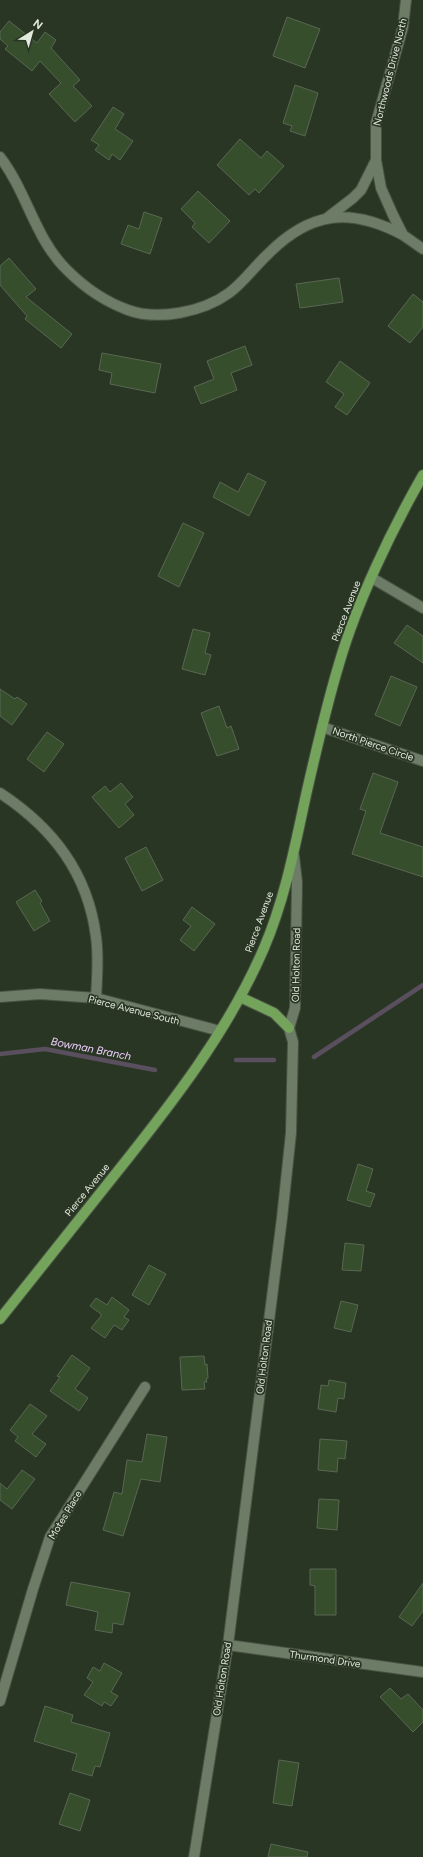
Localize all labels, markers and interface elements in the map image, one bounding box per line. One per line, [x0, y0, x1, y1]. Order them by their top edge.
north arrow [12, 12, 52, 52]
street label: Northwoods Drive North [370, 16, 410, 127]
text: N [30, 17, 45, 32]
street label: Pierce Avenue [328, 578, 364, 643]
street label: North Pierce Circle [331, 724, 416, 764]
street label: Pierce Avenue [242, 889, 276, 954]
street label: Old Holton Road [289, 928, 303, 1002]
street label: Pierce Avenue South [87, 992, 181, 1028]
water label: Bowman Branch [50, 1035, 132, 1063]
street label: Pierce Avenue [62, 1161, 113, 1219]
street label: Old Holton Road [253, 1319, 275, 1395]
street label: Motes Place [45, 1488, 85, 1542]
street label: Old Holton Road [210, 1641, 234, 1717]
street label: Thurmond Drive [289, 1648, 362, 1670]

